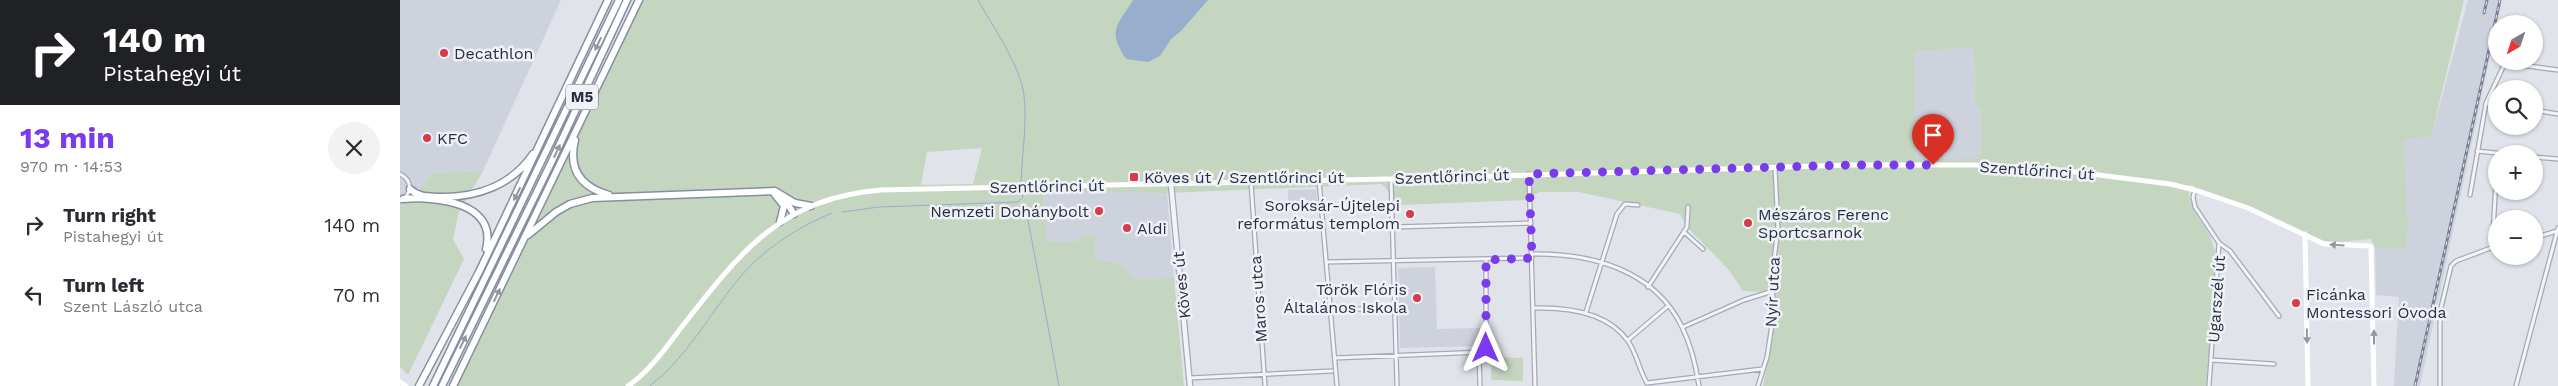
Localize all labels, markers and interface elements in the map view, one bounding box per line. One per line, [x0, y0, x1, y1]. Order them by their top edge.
north arrow [2488, 15, 2542, 70]
map controls [2488, 15, 2543, 265]
text: 140 m [103, 19, 206, 61]
icon: right [20, 20, 85, 85]
one-way arrow [594, 37, 602, 51]
place label: Decathlon [454, 44, 533, 63]
marker: Decathlon [438, 47, 450, 59]
text: Pistahegyi út [103, 61, 241, 86]
button: search [2488, 80, 2543, 135]
road number: M5 [566, 84, 598, 110]
pin [1912, 114, 1954, 165]
text: 13 min [20, 120, 115, 155]
icon: arrive [1919, 121, 1947, 149]
button: close [328, 122, 380, 174]
place label: KFC [437, 129, 468, 148]
marker: KFC [421, 132, 433, 144]
one-way arrow [553, 143, 561, 158]
button: + [2488, 145, 2543, 200]
text: 970 m · 14:53 [20, 157, 122, 176]
street label: Szentlőrinci út [1979, 157, 2095, 184]
street label: Szentlőrinci út [1394, 165, 1510, 188]
place label: Köves út / Szentlőrinci út [1144, 168, 1344, 187]
marker: Köves út / Szentlőrinci út [1128, 171, 1140, 183]
street label: Szentlőrinci út [989, 176, 1105, 197]
one-way arrow [512, 187, 520, 201]
place label: Soroksár-Újtelepi református templom [1237, 196, 1400, 233]
place label: Nemzeti Dohánybolt [930, 202, 1089, 221]
text: Turn right [63, 204, 156, 227]
marker: Nemzeti Dohánybolt [1093, 205, 1105, 217]
place label: Mészáros Ferenc Sportcsarnok [1758, 205, 1889, 242]
marker: Soroksár-Újtelepi református templom [1404, 208, 1416, 220]
button: − [2488, 210, 2543, 265]
icon: right [20, 211, 48, 239]
text: 140 m [325, 214, 380, 237]
marker: Mészáros Ferenc Sportcsarnok [1742, 217, 1754, 229]
place label: Aldi [1137, 219, 1167, 238]
marker: Aldi [1121, 222, 1133, 234]
text: Pistahegyi út [63, 227, 163, 246]
one-way arrow [2329, 241, 2345, 249]
street label: Köves út [1168, 250, 1194, 319]
street label: Maros utca [1246, 255, 1271, 343]
street label: Ugarszél út [2204, 255, 2229, 343]
street label: Nyír utca [1761, 256, 1784, 328]
text: Turn left [63, 274, 144, 297]
place label: Török Flóris Általános Iskola [1283, 280, 1407, 317]
icon: left [20, 281, 48, 309]
text: 70 m [333, 284, 380, 307]
place label: Ficánka Montessori Óvoda [2306, 285, 2447, 322]
one-way arrow [494, 288, 502, 302]
marker: Török Flóris Általános Iskola [1411, 292, 1423, 304]
text: Szent László utca [63, 297, 203, 316]
marker: Ficánka Montessori Óvoda [2290, 297, 2302, 309]
position arrow [1459, 321, 1511, 373]
one-way arrow [2303, 328, 2311, 344]
one-way arrow [2370, 329, 2378, 345]
one-way arrow [459, 335, 467, 349]

